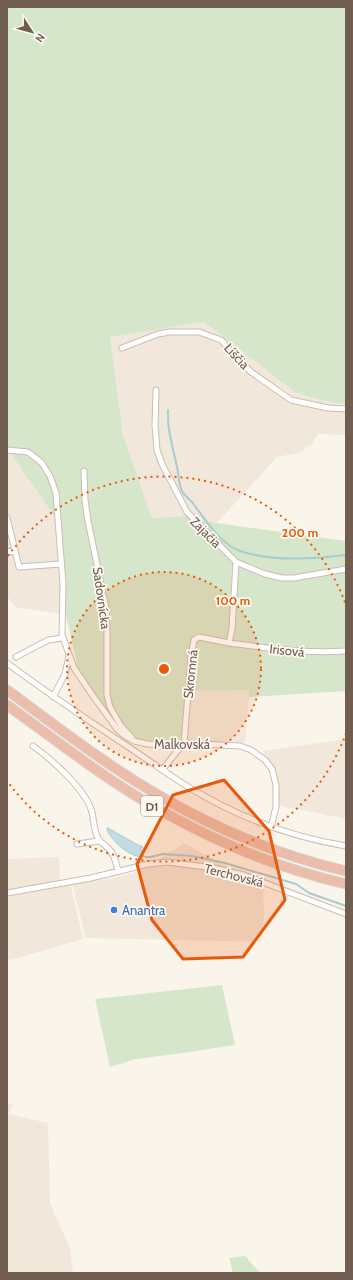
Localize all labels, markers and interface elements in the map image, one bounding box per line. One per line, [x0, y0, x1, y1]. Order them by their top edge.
north arrow [12, 12, 52, 52]
text: N [32, 31, 48, 45]
street label: Líščia [221, 340, 253, 373]
street label: Zajačia [186, 513, 225, 552]
text: 200 m [282, 525, 318, 540]
street label: Sadovnícka [90, 566, 114, 631]
text: 100 m [216, 593, 250, 608]
street label: Irisová [269, 640, 306, 660]
street label: Skromná [179, 648, 201, 699]
centre of rings [157, 662, 171, 676]
street label: Malkovská [154, 736, 211, 752]
road number: D1 [141, 796, 163, 816]
street label: Terchovská [203, 860, 266, 890]
place label: Anantra [122, 902, 166, 918]
marker: Anantra [109, 905, 119, 915]

